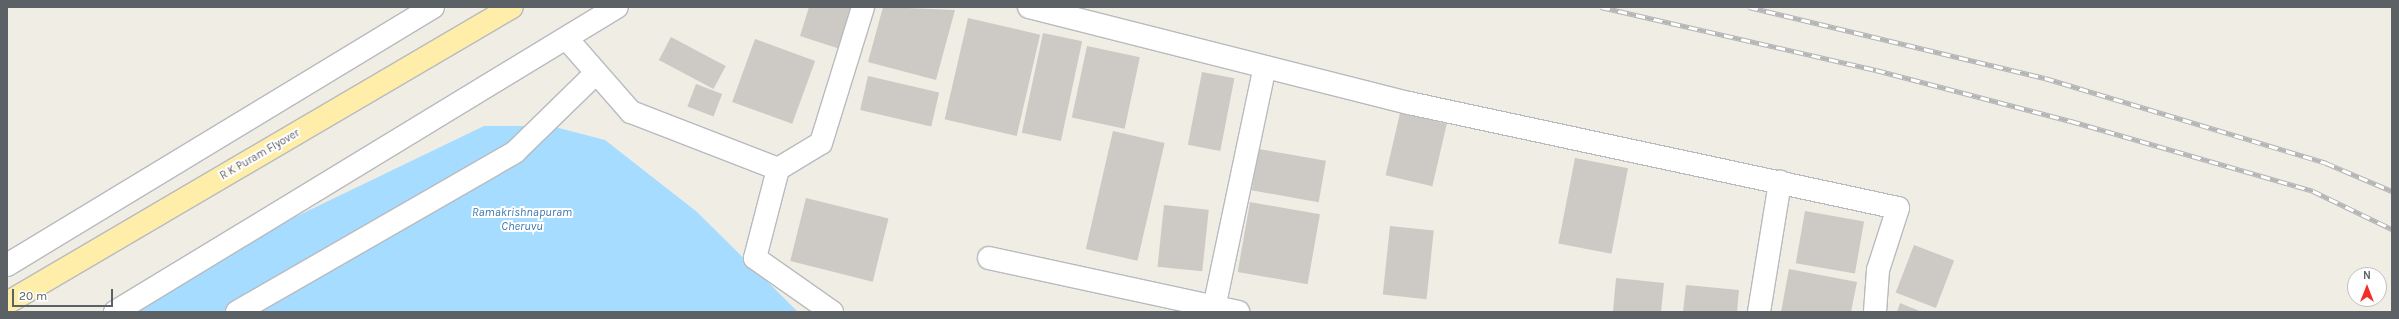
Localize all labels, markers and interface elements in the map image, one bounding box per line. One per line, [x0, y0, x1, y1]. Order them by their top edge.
street label: R K Puram Flyover [218, 127, 302, 183]
water label: Ramakrishnapuram Cheruvu [472, 206, 572, 234]
north arrow [2347, 267, 2387, 307]
text: N [2363, 269, 2371, 282]
scale bar [14, 281, 115, 307]
text: 20 m [19, 289, 47, 303]

